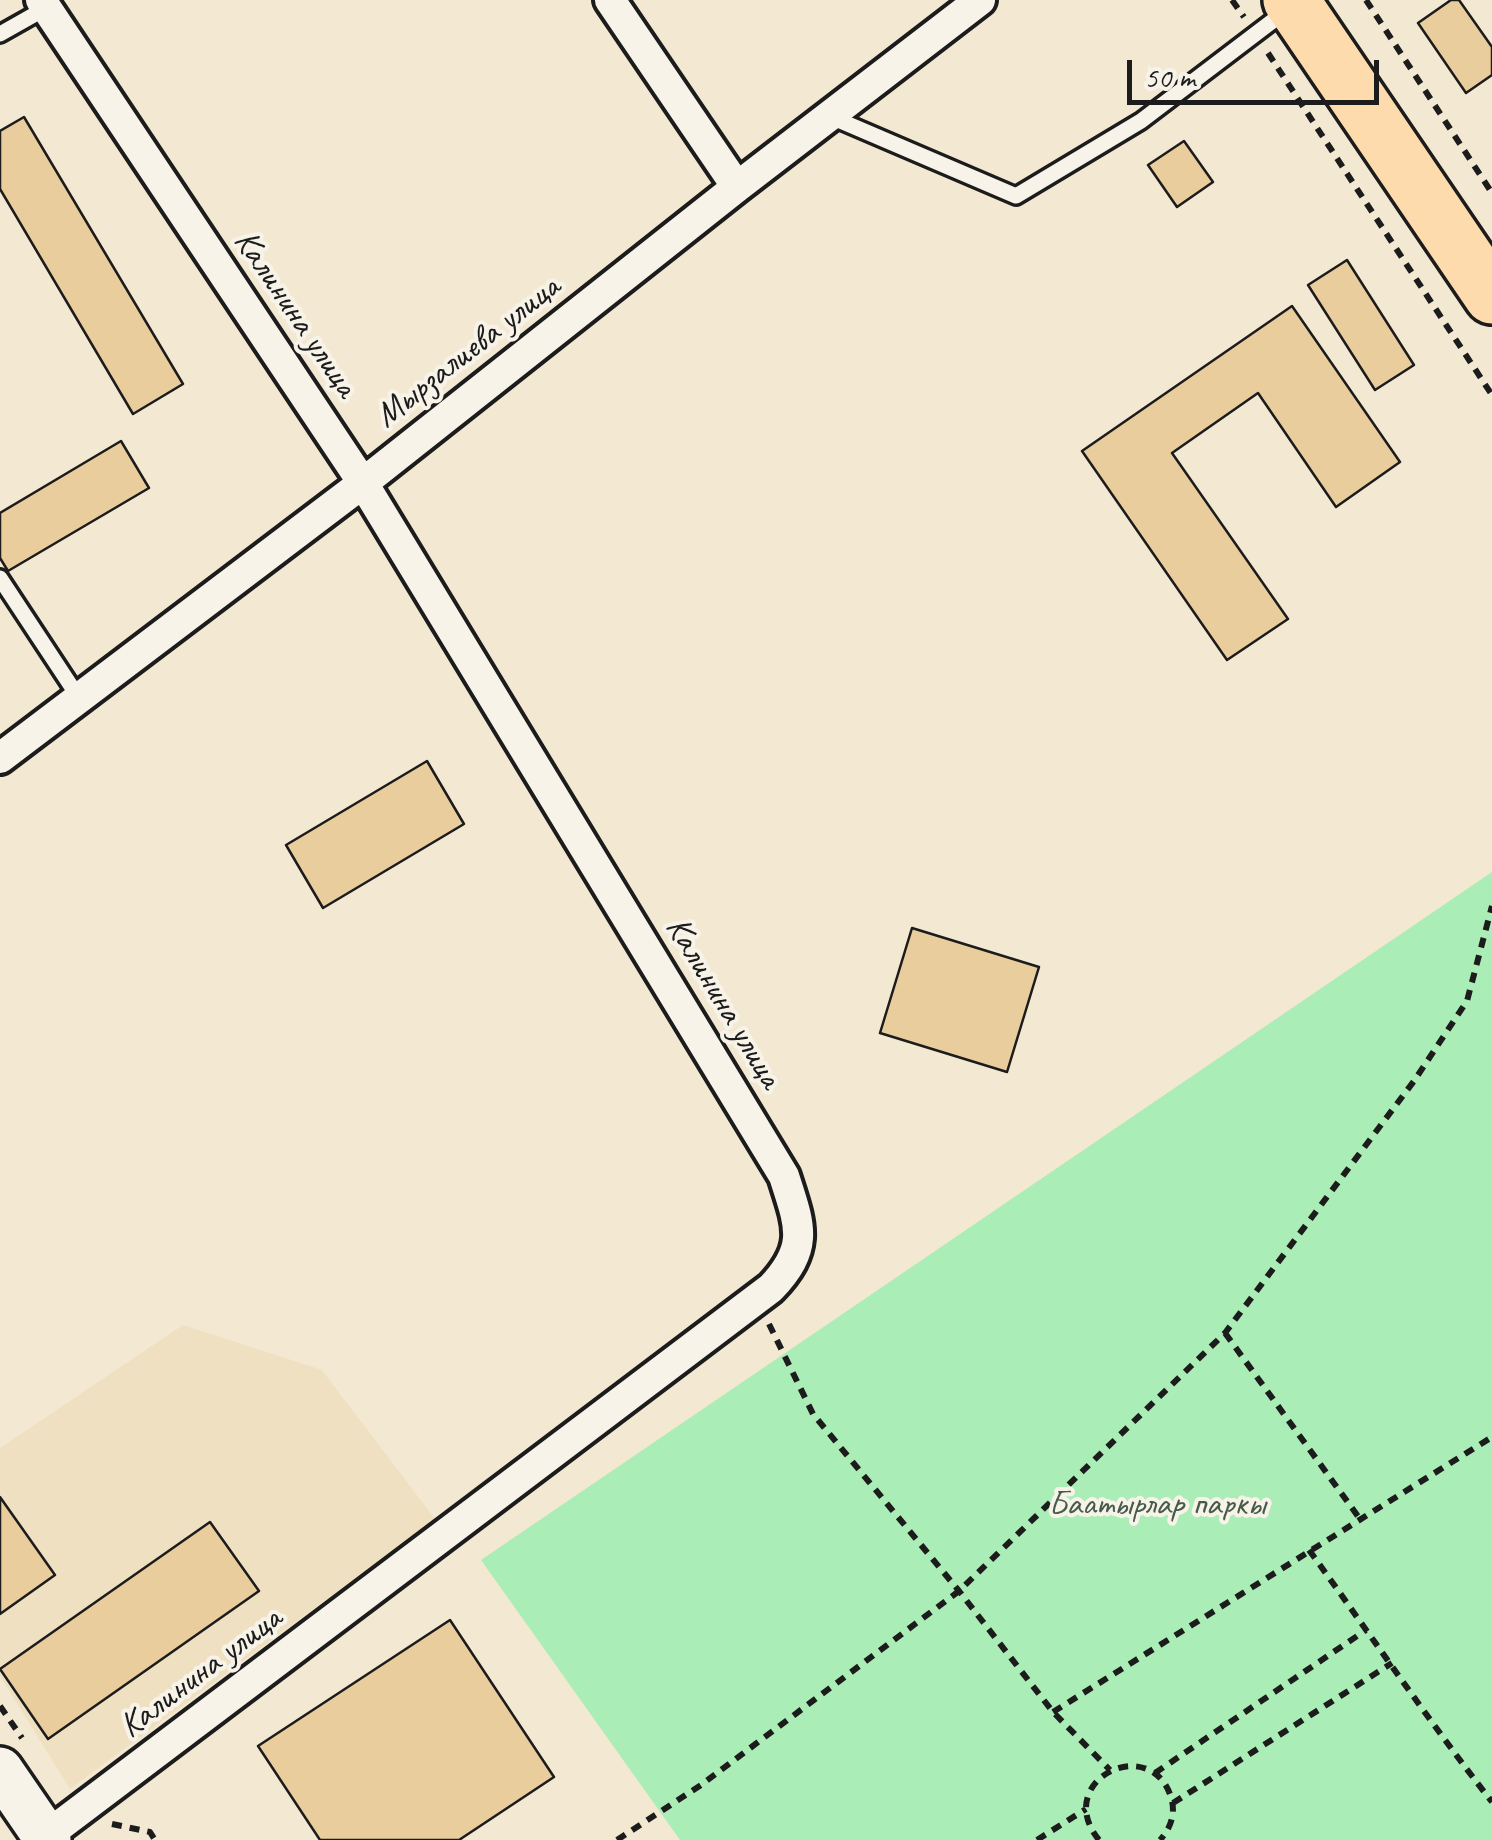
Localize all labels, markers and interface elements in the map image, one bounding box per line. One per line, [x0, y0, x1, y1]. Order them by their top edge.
scale bar [1132, 40, 1384, 102]
text: 50 m [1144, 58, 1195, 96]
street label: Калинина улица [224, 223, 366, 405]
street label: Мырзалиева улица [367, 267, 569, 437]
street label: Калинина улица [655, 910, 791, 1096]
park label: Баатырлар паркы [1048, 1484, 1266, 1526]
street label: Калинина улица [112, 1598, 290, 1748]

